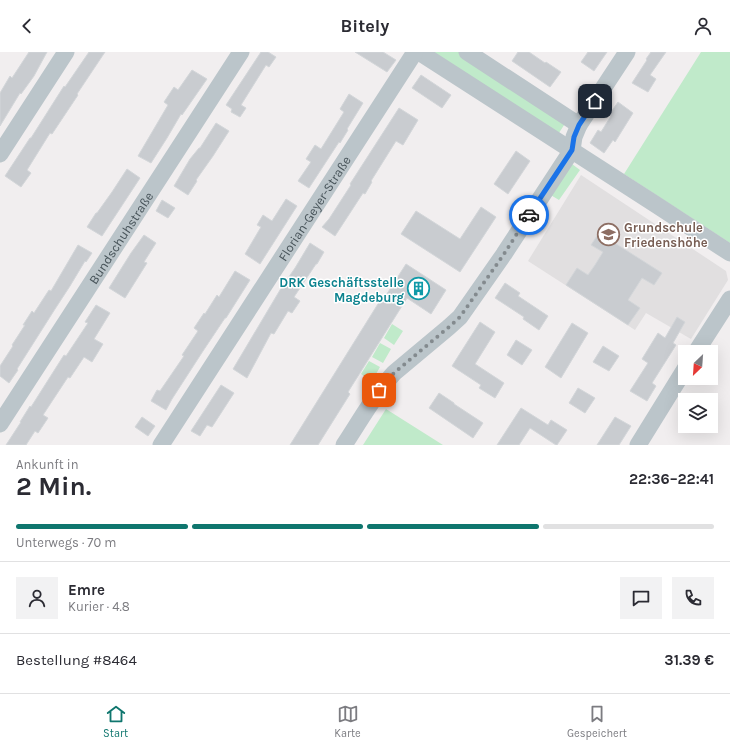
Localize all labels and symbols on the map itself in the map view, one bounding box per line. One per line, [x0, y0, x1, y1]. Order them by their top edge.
pin [578, 84, 612, 118]
street label: Florian-Geyer-Straße [275, 153, 354, 264]
street label: Bundschuhstraße [86, 189, 157, 287]
courier [509, 195, 549, 235]
place label: Grundschule Friedenshöhe [624, 220, 708, 250]
school or university icon: Grundschule Friedenshöhe [595, 221, 621, 247]
place label: DRK Geschäftsstelle Magdeburg [279, 275, 404, 305]
building icon: DRK Geschäftsstelle Magdeburg [406, 276, 432, 302]
north arrow [678, 345, 718, 385]
pin [362, 373, 396, 407]

